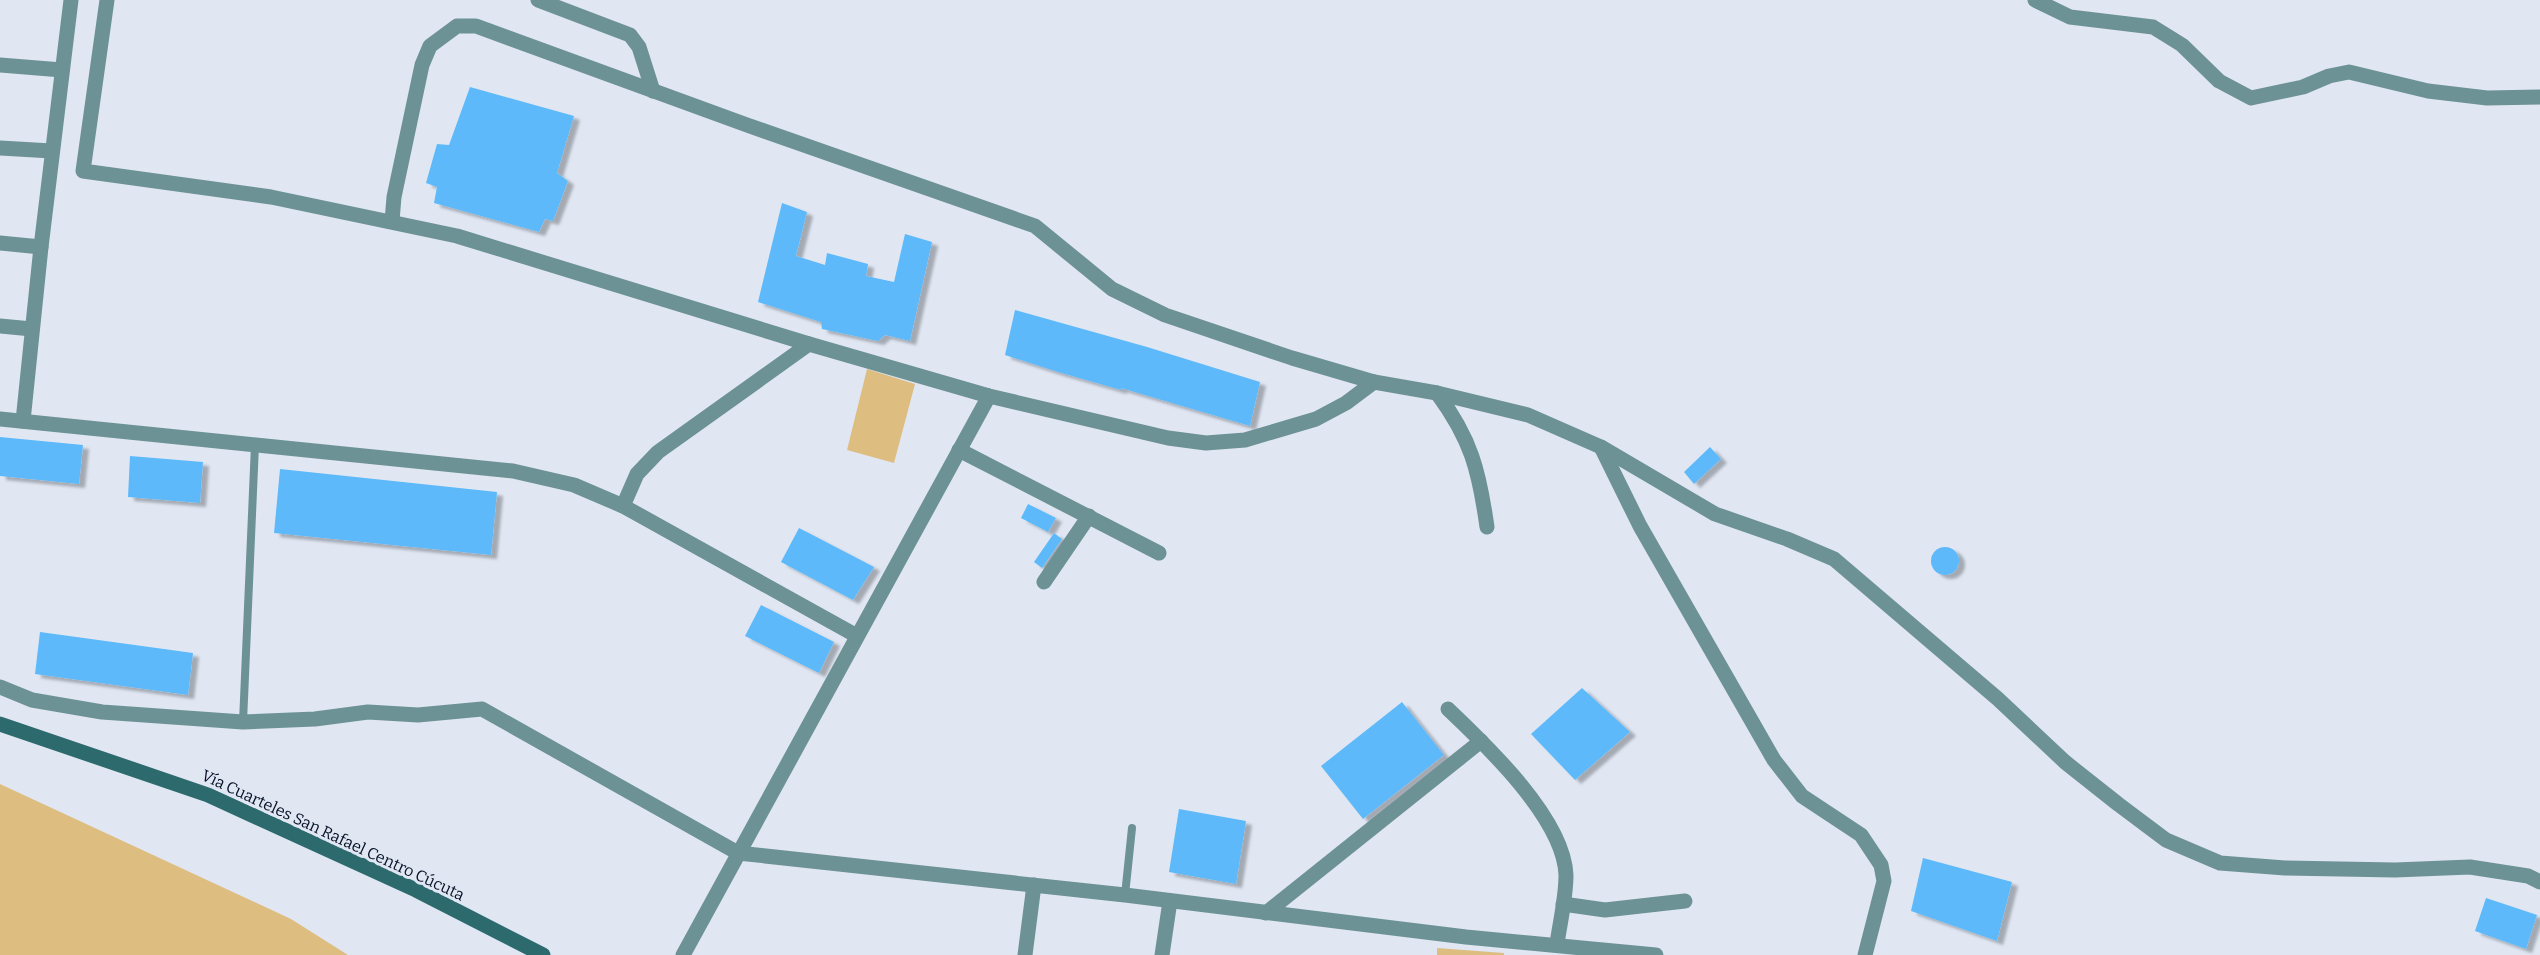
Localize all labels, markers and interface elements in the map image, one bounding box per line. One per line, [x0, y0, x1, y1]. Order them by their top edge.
street label: Vía Cuarteles San Rafael Centro Cúcuta [198, 766, 468, 905]

